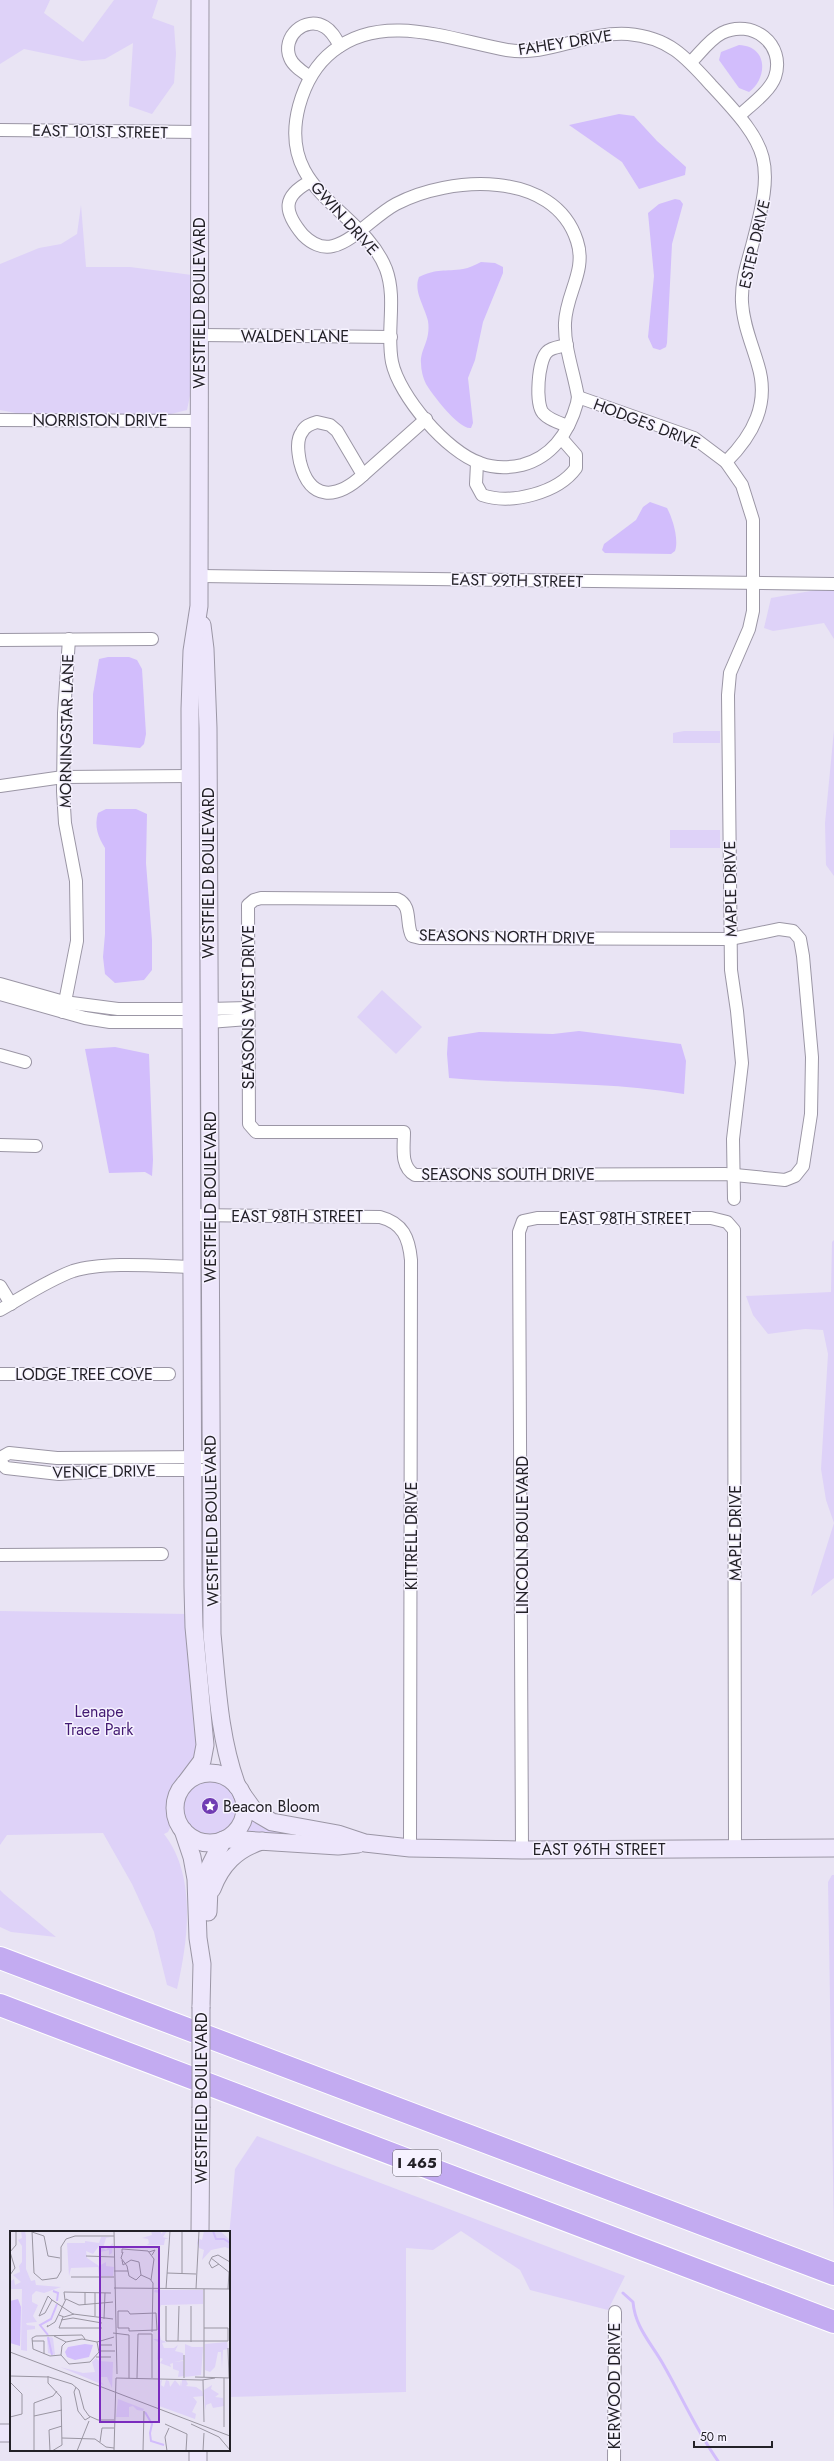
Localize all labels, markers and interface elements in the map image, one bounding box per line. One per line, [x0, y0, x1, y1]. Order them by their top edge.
street label: FAHEY DRIVE [517, 24, 614, 61]
street label: EAST 101ST STREET [32, 119, 169, 144]
street label: GWIN DRIVE [305, 176, 384, 260]
street label: ESTEP DRIVE [733, 197, 776, 291]
street label: WESTFIELD BOULEVARD [188, 217, 211, 389]
street label: WALDEN LANE [241, 325, 349, 348]
street label: HODGES DRIVE [590, 393, 704, 454]
street label: NORRISTON DRIVE [32, 409, 168, 432]
street label: EAST 99TH STREET [451, 568, 584, 593]
street label: MORNINGSTAR LANE [54, 654, 79, 808]
street label: WESTFIELD BOULEVARD [197, 787, 220, 959]
street label: MAPLE DRIVE [718, 841, 743, 937]
street label: SEASONS NORTH DRIVE [419, 923, 595, 950]
street label: SEASONS WEST DRIVE [237, 925, 260, 1089]
street label: WESTFIELD BOULEVARD [199, 1111, 222, 1283]
street label: SEASONS SOUTH DRIVE [421, 1163, 595, 1186]
street label: EAST 98TH STREET [231, 1205, 363, 1228]
street label: EAST 98TH STREET [559, 1207, 691, 1230]
street label: LODGE TREE COVE [15, 1363, 153, 1386]
street label: WESTFIELD BOULEVARD [199, 1435, 224, 1607]
street label: LINCOLN BOULEVARD [511, 1456, 534, 1614]
street label: VENICE DRIVE [52, 1459, 156, 1484]
street label: KITTRELL DRIVE [400, 1482, 423, 1590]
street label: MAPLE DRIVE [724, 1485, 747, 1581]
park label: Lenape Trace Park [65, 1700, 134, 1741]
place label: Beacon Bloom [223, 1795, 320, 1818]
place icon: Beacon Bloom [200, 1796, 220, 1816]
street label: EAST 96TH STREET [533, 1838, 666, 1861]
street label: WESTFIELD BOULEVARD [190, 2012, 213, 2184]
road number: I 465 [393, 2150, 441, 2176]
inset map [10, 2231, 230, 2451]
street label: KERWOOD DRIVE [603, 2323, 626, 2449]
scale bar [694, 2423, 772, 2449]
text: 50 m [700, 2428, 727, 2446]

